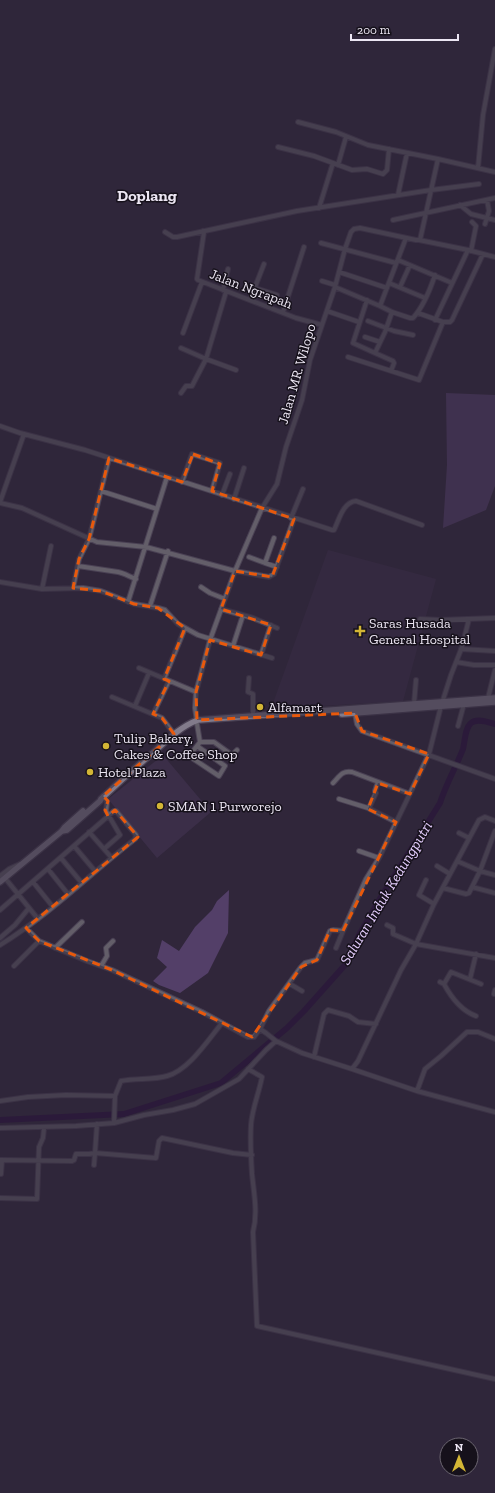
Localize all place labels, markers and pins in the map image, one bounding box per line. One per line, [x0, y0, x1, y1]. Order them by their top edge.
place label: Saras Husada General Hospital [369, 615, 471, 648]
marker: Saras Husada General Hospital [354, 625, 366, 637]
place label: Alfamart [268, 699, 323, 716]
marker: Alfamart [255, 702, 265, 712]
place label: Tulip Bakery, Cakes & Coffee Shop [114, 730, 238, 763]
marker: Tulip Bakery, Cakes & Coffee Shop [101, 741, 111, 751]
place label: Hotel Plaza [98, 764, 166, 781]
marker: Hotel Plaza [85, 767, 95, 777]
place label: SMAN 1 Purworejo [168, 798, 282, 815]
marker: SMAN 1 Purworejo [155, 801, 165, 811]

